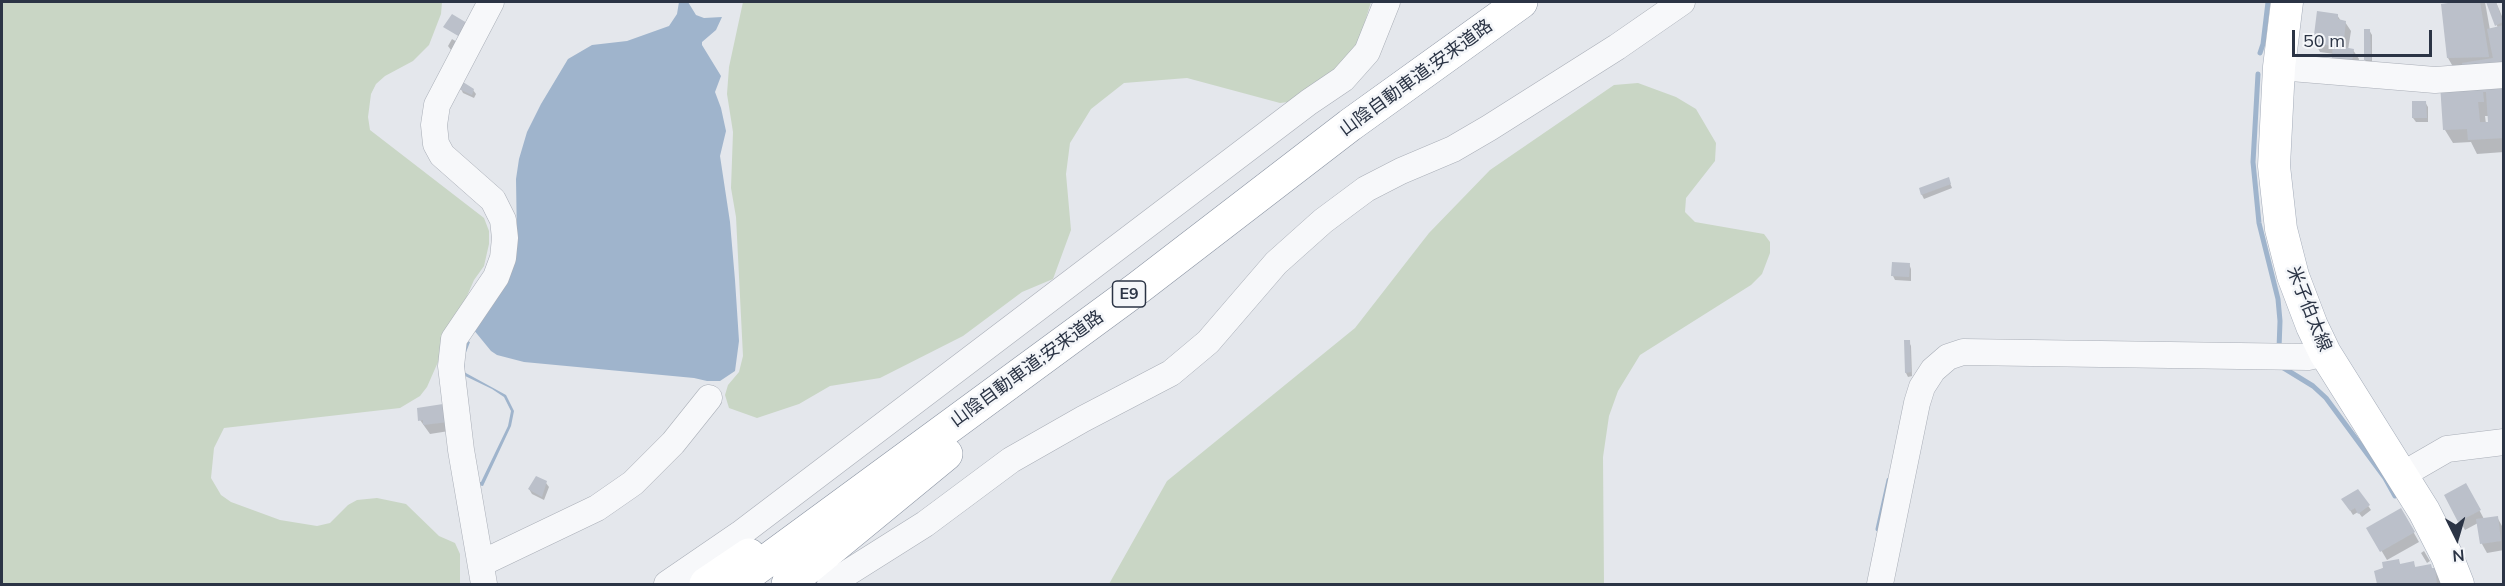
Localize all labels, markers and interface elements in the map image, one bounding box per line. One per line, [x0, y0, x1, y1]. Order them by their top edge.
street label: 山陰自動車道;安来道路 [1335, 15, 1497, 141]
scale bar [2295, 18, 2434, 56]
text: 50 m [2303, 29, 2345, 52]
street label: 米子伯太線 [2282, 263, 2336, 355]
road number: E9 [1112, 281, 1146, 307]
street label: 山陰自動車道;安来道路 [946, 306, 1108, 432]
north arrow [2427, 508, 2487, 568]
text: N [2452, 545, 2465, 566]

